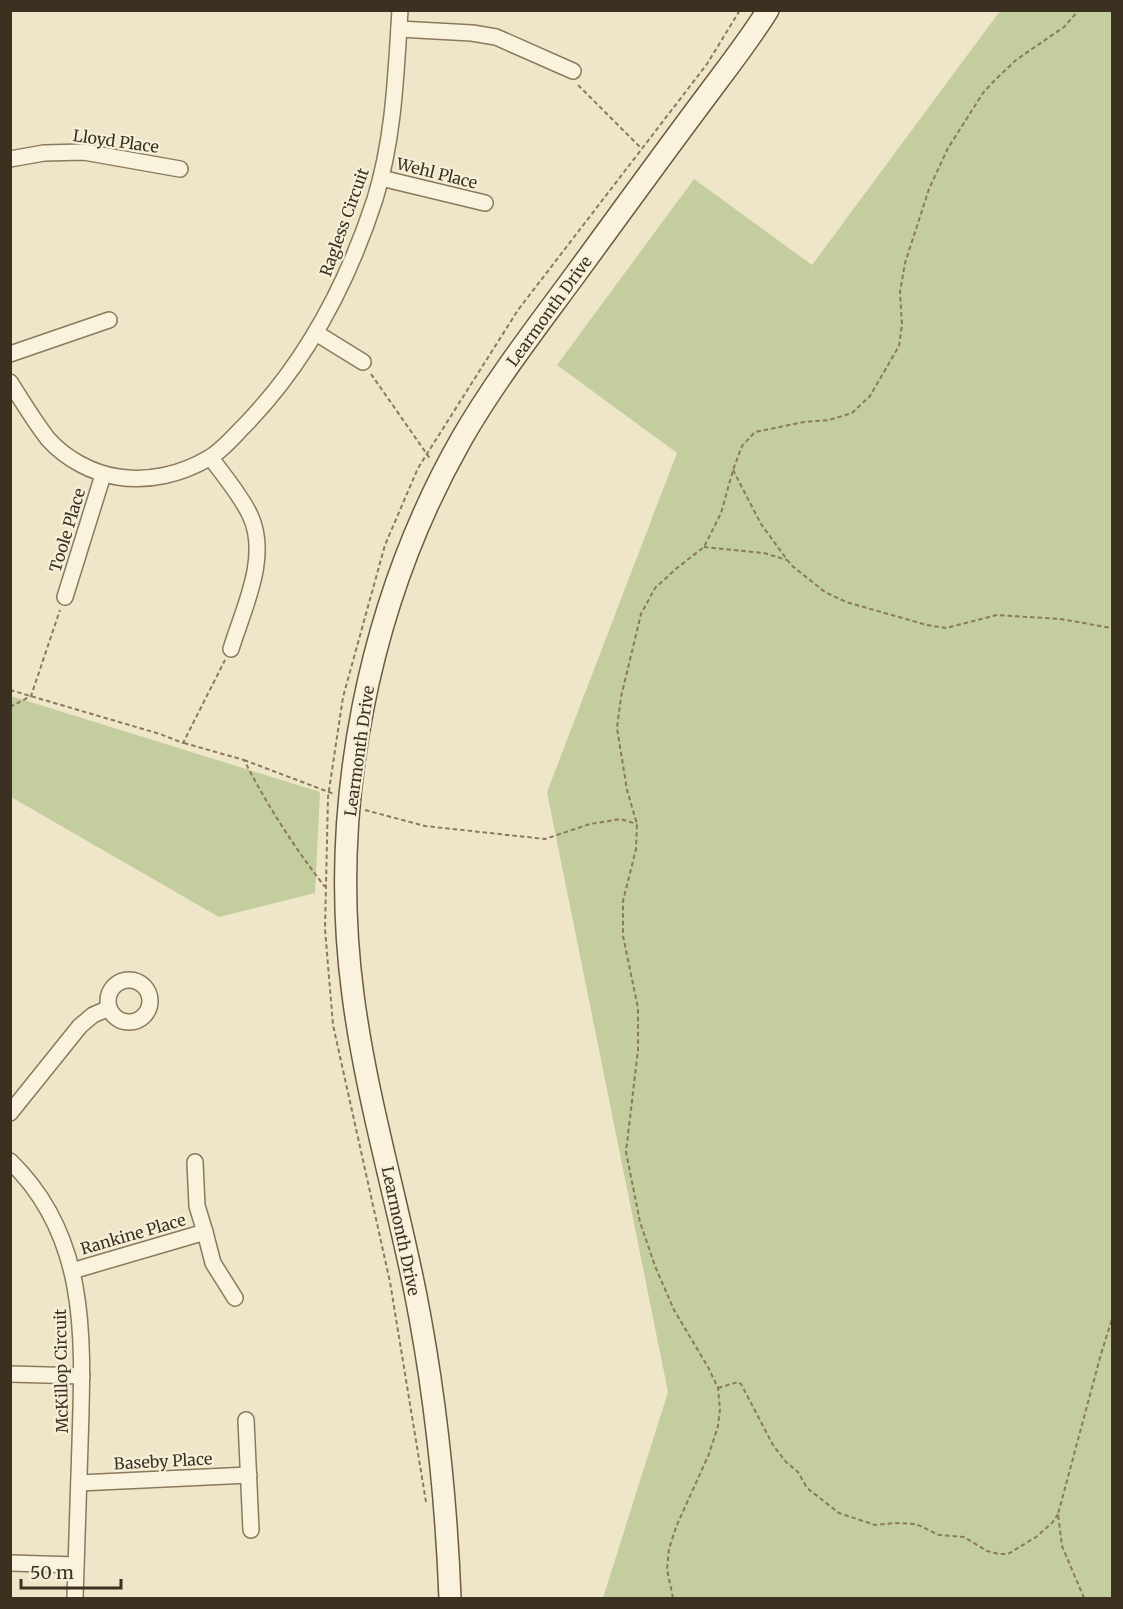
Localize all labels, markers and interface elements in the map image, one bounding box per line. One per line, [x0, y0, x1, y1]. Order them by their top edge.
street label: Lloyd Place [72, 125, 160, 157]
street label: Wehl Place [393, 153, 480, 193]
street label: Ragless Circuit [315, 164, 373, 279]
street label: Learmonth Drive [502, 252, 596, 370]
street label: Toole Place [45, 486, 89, 574]
street label: Learmonth Drive [340, 684, 378, 818]
street label: Learmonth Drive [378, 1164, 424, 1298]
street label: Rankine Place [78, 1209, 188, 1259]
street label: McKillop Circuit [50, 1308, 72, 1433]
street label: Baseby Place [113, 1448, 213, 1474]
scale bar [21, 1552, 122, 1590]
text: 50 m [30, 1561, 74, 1584]

